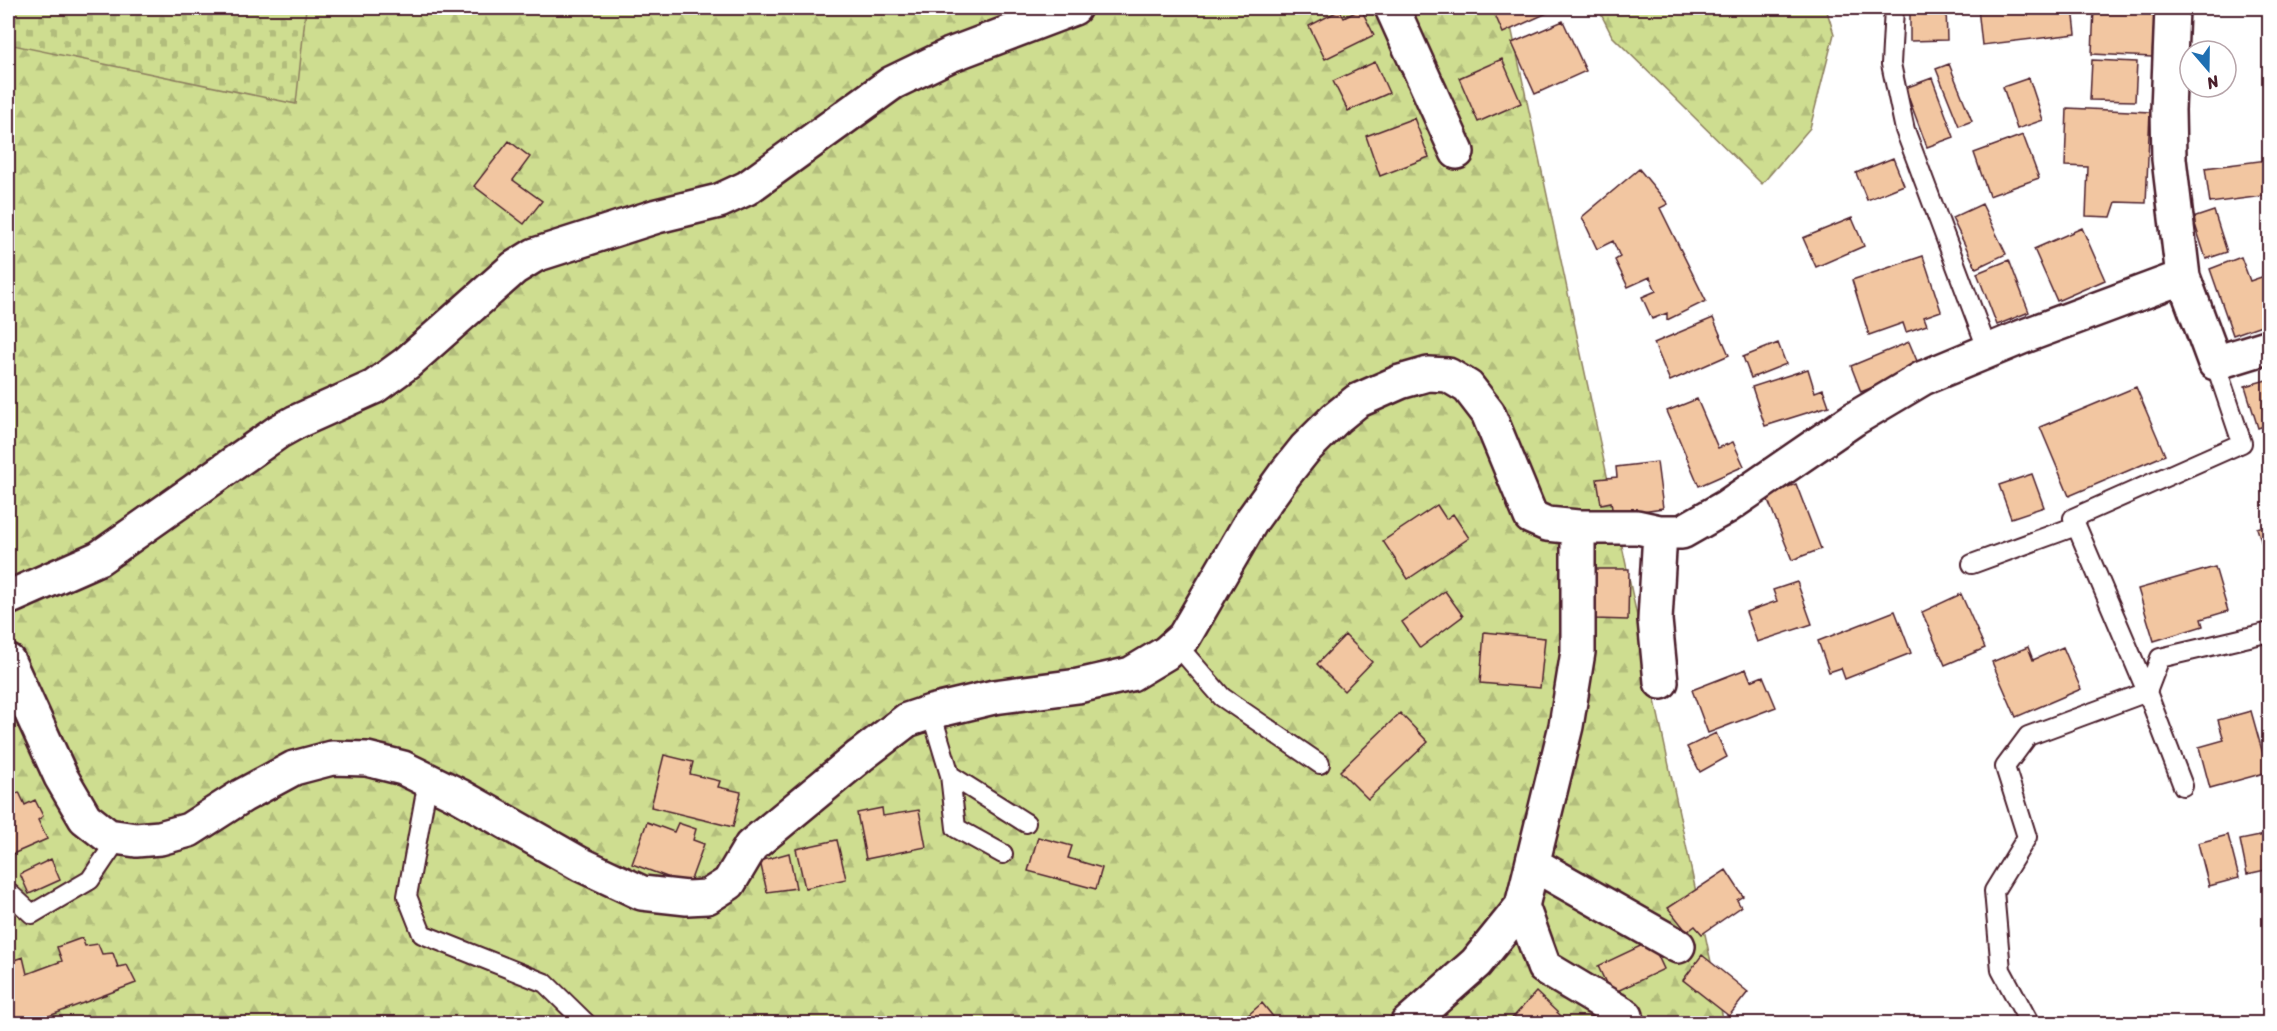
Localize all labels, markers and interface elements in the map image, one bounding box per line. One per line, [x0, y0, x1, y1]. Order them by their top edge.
north arrow [2178, 39, 2238, 99]
text: N [2202, 67, 2224, 98]

